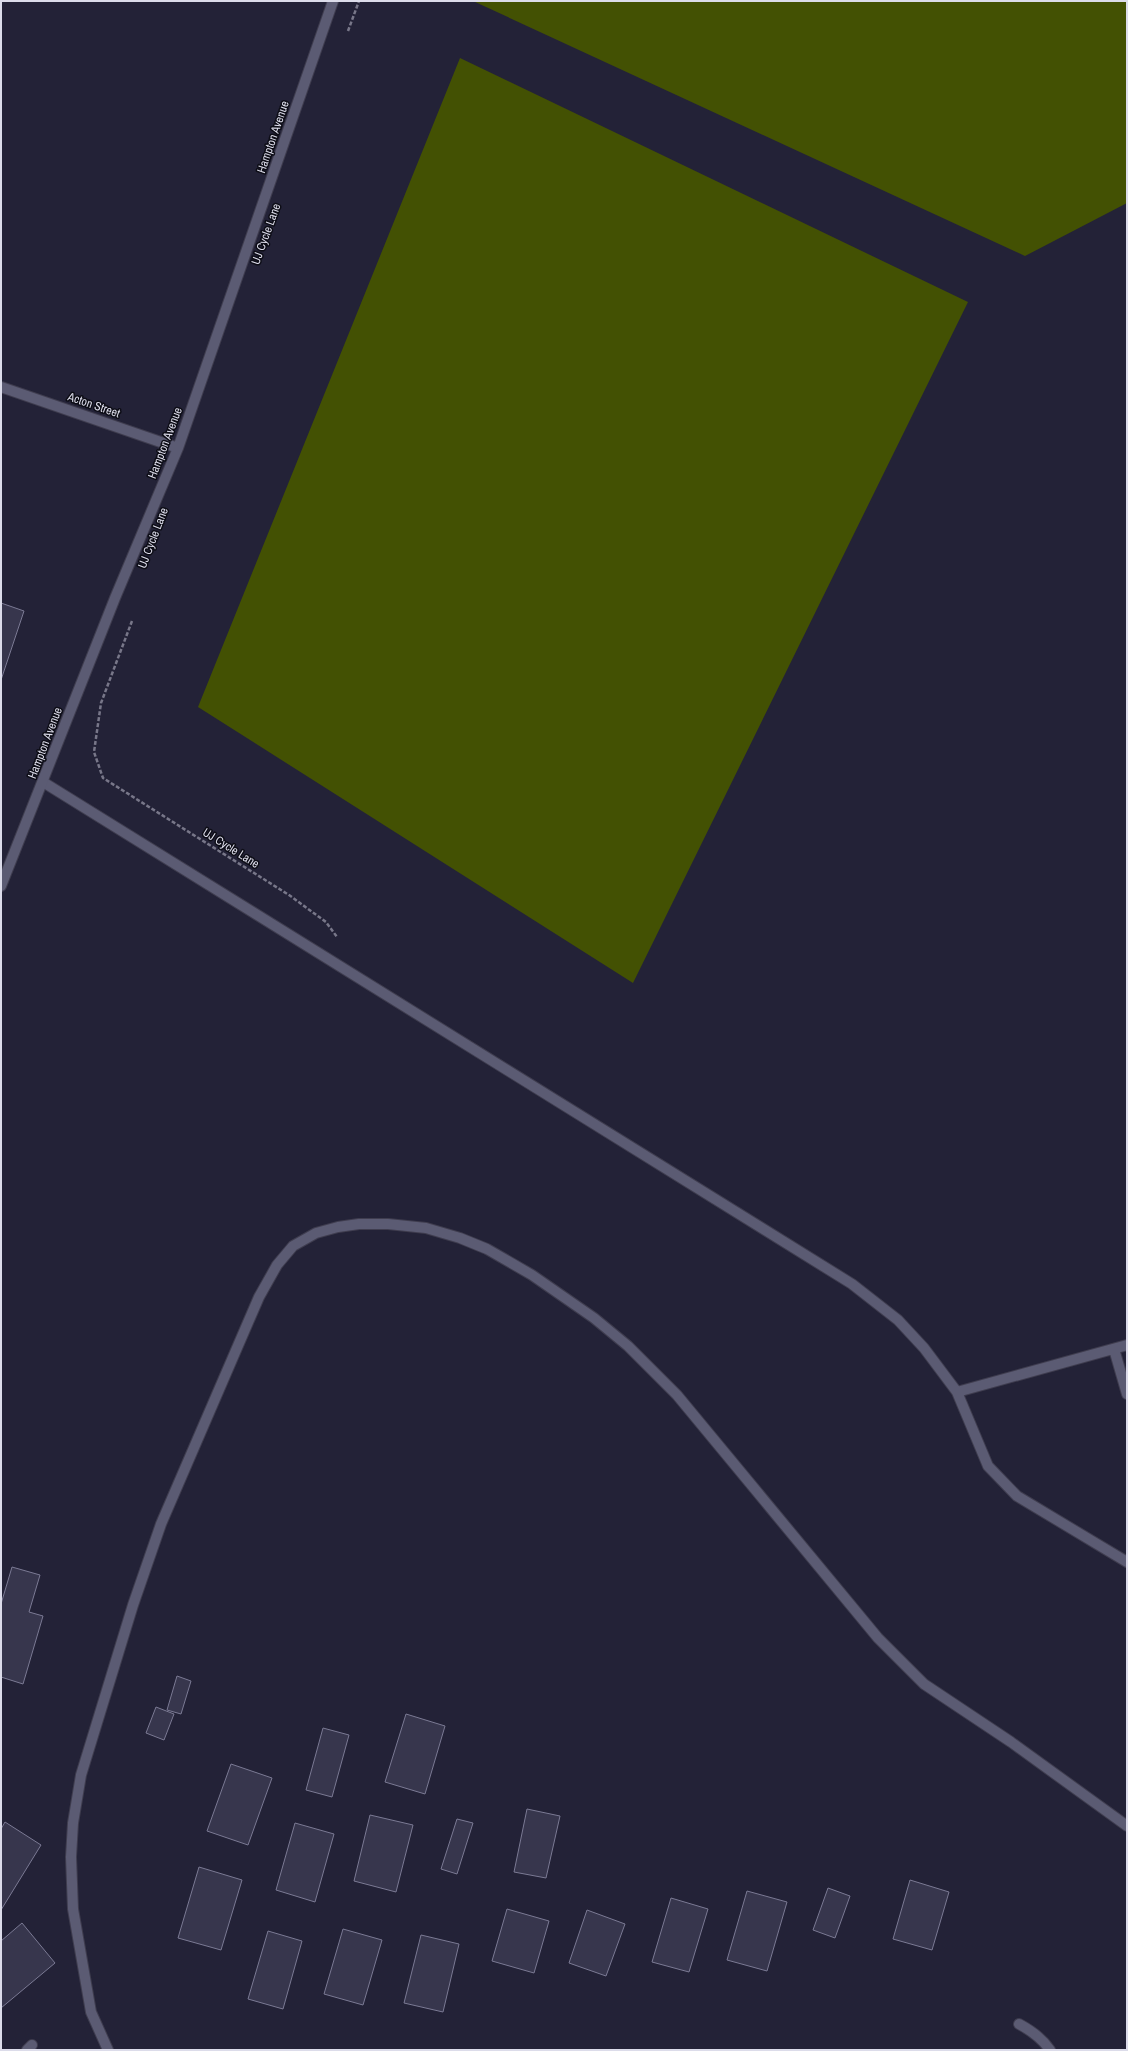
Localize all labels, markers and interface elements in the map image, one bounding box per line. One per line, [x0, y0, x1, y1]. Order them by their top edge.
street label: Hampton Avenue [253, 99, 293, 175]
street label: UJ Cycle Lane [248, 201, 284, 267]
street label: Acton Street [65, 388, 122, 421]
street label: Hampton Avenue [144, 405, 186, 481]
street label: UJ Cycle Lane [134, 505, 172, 571]
street label: Hampton Avenue [24, 705, 66, 781]
street label: UJ Cycle Lane [200, 824, 262, 872]

